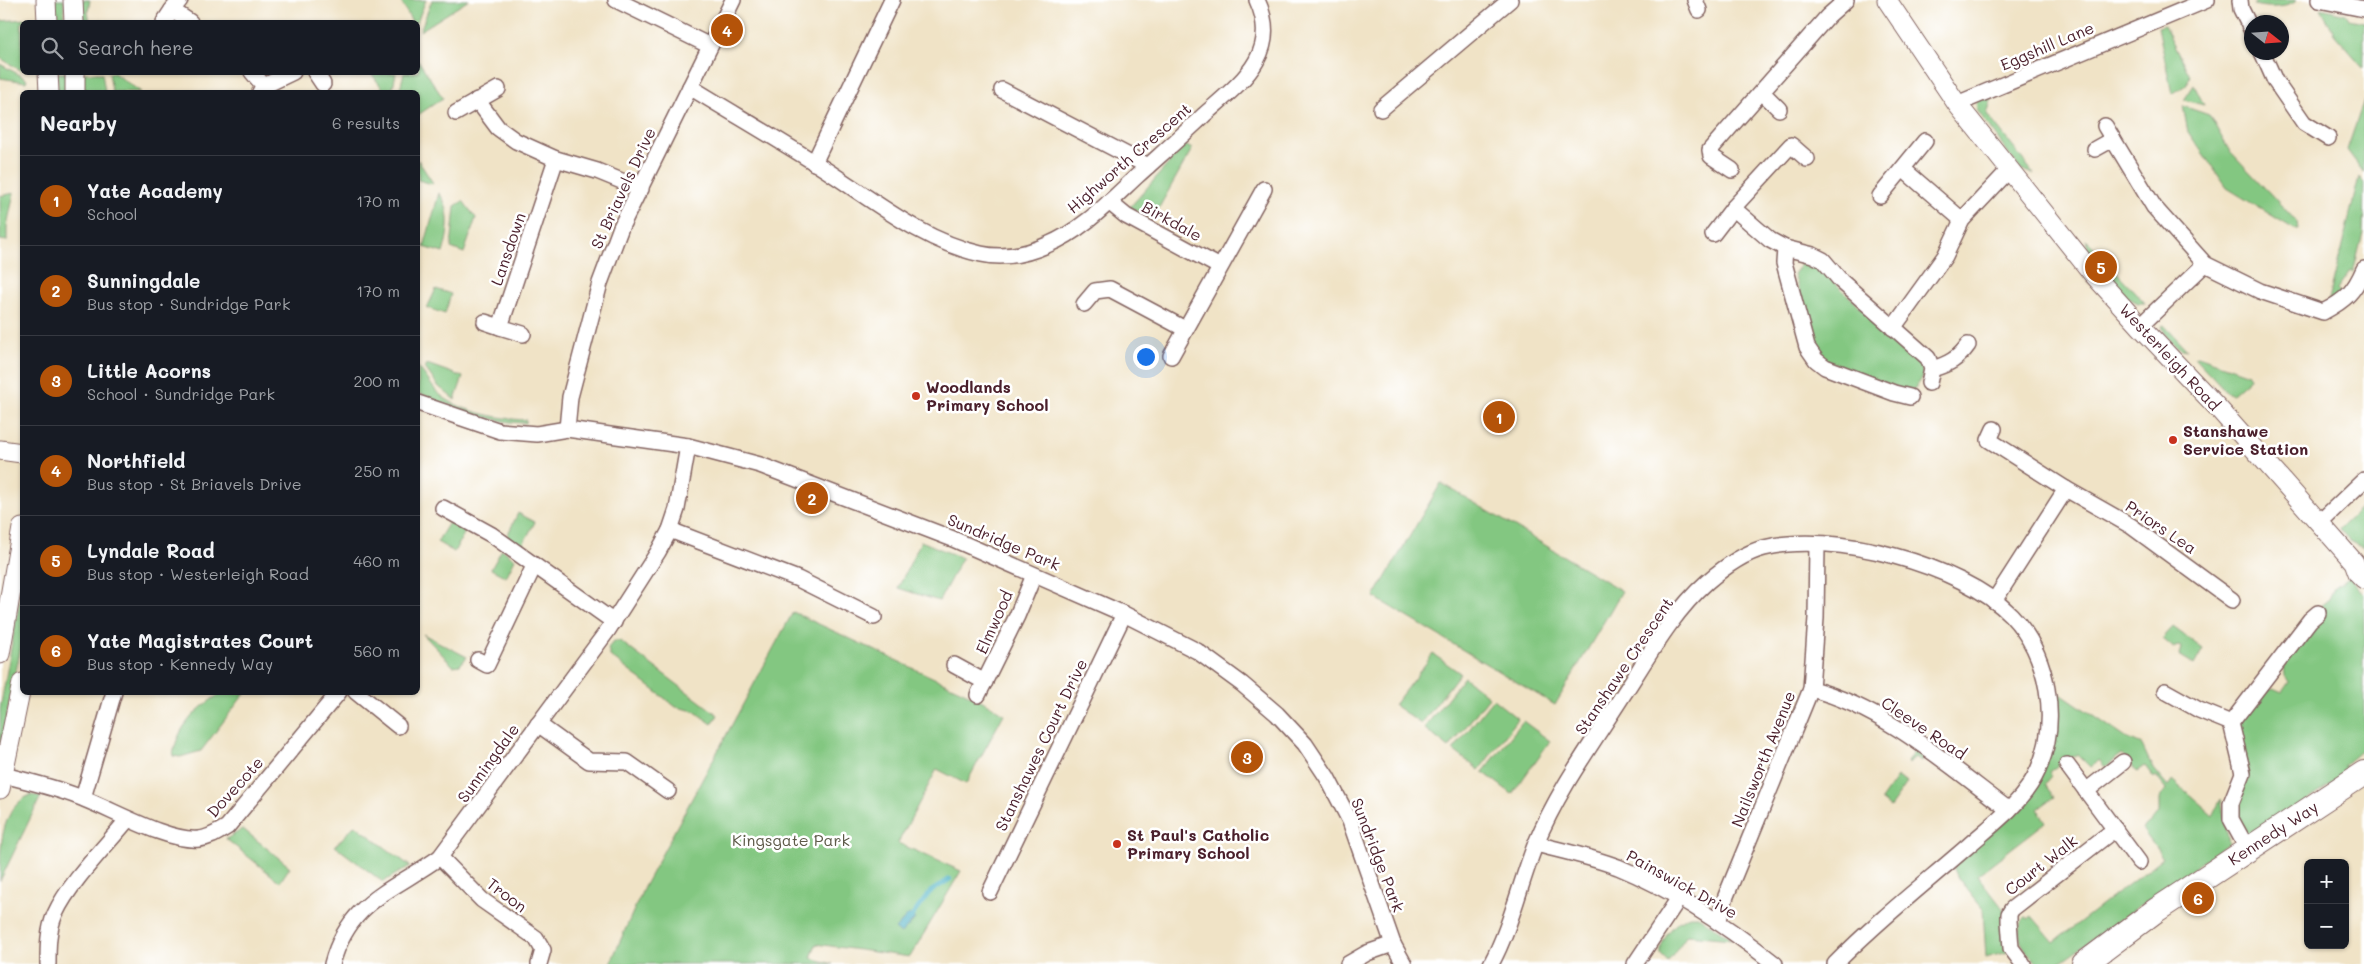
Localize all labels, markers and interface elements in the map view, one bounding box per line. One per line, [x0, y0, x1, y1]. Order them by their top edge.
pin: 4 [711, 11, 743, 49]
north arrow [2244, 15, 2289, 60]
street label: Eggshill Lane [1997, 16, 2097, 75]
search box [20, 20, 420, 75]
icon: search [38, 34, 66, 62]
text: Search here [78, 35, 194, 60]
street label: Highworth Crescent [1062, 98, 1195, 217]
text: Nearby [40, 109, 117, 136]
text: 6 results [332, 112, 400, 133]
street label: St Briavels Drive [585, 124, 660, 252]
text: Yate Academy [87, 178, 223, 203]
text: 1 [52, 190, 60, 211]
text: 170 m [356, 190, 400, 211]
street label: Birkdale [1139, 196, 1206, 246]
text: School [87, 203, 137, 224]
street label: Lansdown [485, 210, 530, 288]
pin: 5 [2085, 248, 2117, 286]
text: Sunningdale [87, 268, 200, 293]
text: 2 [52, 280, 60, 301]
text: 170 m [356, 280, 400, 301]
text: Bus stop · Sundridge Park [87, 293, 290, 314]
street label: Westerleigh Road [2115, 299, 2225, 415]
your location [1133, 344, 1159, 370]
text: Little Acorns [87, 358, 211, 383]
text: 3 [51, 370, 61, 391]
text: 200 m [353, 370, 400, 391]
place label: Woodlands Primary School [926, 376, 1049, 415]
text: School · Sundridge Park [87, 383, 275, 404]
marker: Woodlands Primary School [910, 390, 922, 402]
pin: 1 [1483, 398, 1515, 436]
place label: Stanshawe Service Station [2183, 420, 2308, 459]
marker: Stanshawe Service Station [2167, 434, 2179, 446]
text: Northfield [87, 448, 185, 473]
text: 4 [51, 460, 61, 481]
text: 250 m [354, 460, 400, 481]
text: Bus stop · St Briavels Drive [87, 473, 302, 494]
pin: 2 [796, 479, 828, 517]
street label: Priors Lea [2122, 495, 2201, 558]
street label: Sundridge Park [945, 508, 1064, 575]
text: Lyndale Road [87, 538, 215, 563]
text: 5 [51, 550, 61, 571]
text: 460 m [353, 550, 400, 571]
text: Bus stop · Westerleigh Road [87, 563, 309, 584]
street label: Elmwood [970, 587, 1017, 657]
street label: Stanshawe Crescent [1570, 593, 1677, 739]
text: Yate Magistrates Court [87, 628, 313, 653]
text: 6 [51, 640, 61, 661]
text: 560 m [353, 640, 400, 661]
text: Bus stop · Kennedy Way [87, 653, 273, 674]
street label: Stanshawes Court Drive [990, 655, 1091, 834]
street label: Nailsworth Avenue [1726, 688, 1799, 830]
street label: Cleeve Road [1878, 691, 1971, 764]
street label: Sunningdale [452, 719, 523, 806]
pin: 3 [1231, 738, 1263, 776]
street label: Dovecote [202, 752, 267, 821]
street label: Sundridge Park [1347, 795, 1410, 915]
street label: Kennedy Way [2224, 796, 2322, 869]
place label: St Paul's Catholic Primary School [1127, 824, 1269, 863]
park label: Kingsgate Park [732, 829, 850, 850]
street label: Court Walk [2000, 830, 2081, 899]
marker: St Paul's Catholic Primary School [1111, 838, 1123, 850]
street label: Painswick Drive [1623, 844, 1742, 923]
map controls [2304, 859, 2349, 949]
button: + [2304, 859, 2349, 904]
street label: Troon [483, 873, 532, 916]
pin: 6 [2182, 879, 2214, 917]
button: − [2304, 904, 2349, 949]

